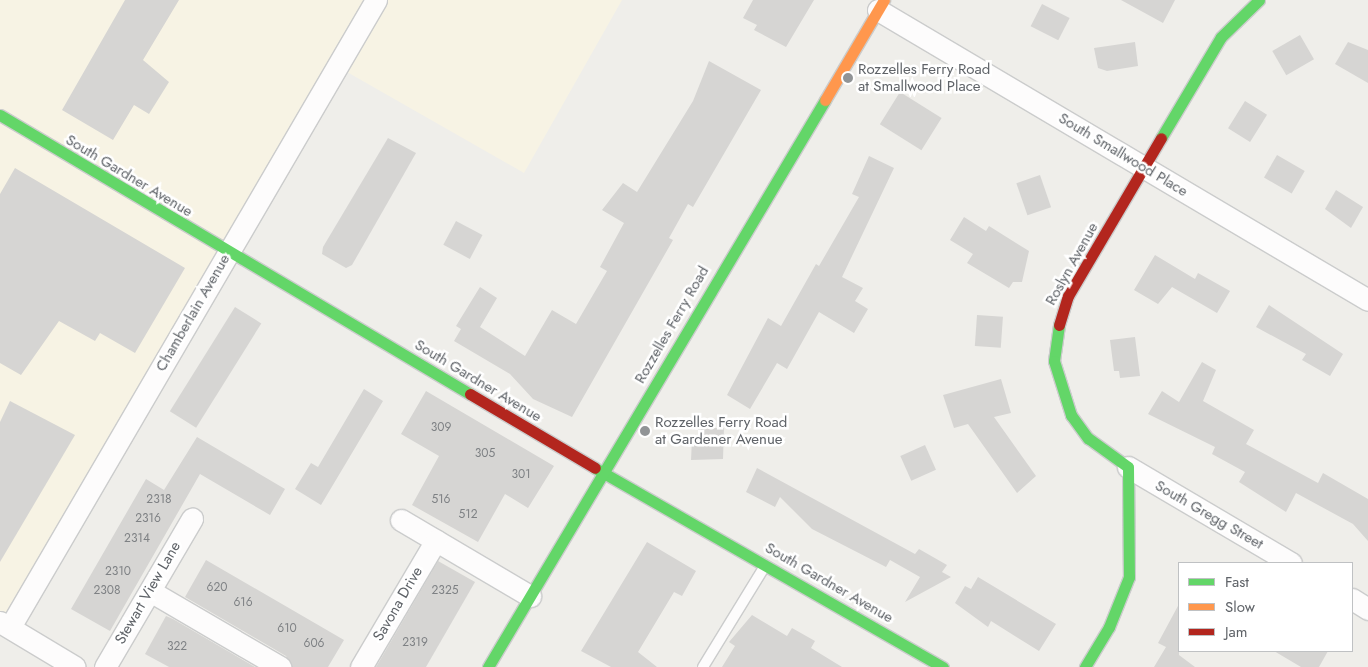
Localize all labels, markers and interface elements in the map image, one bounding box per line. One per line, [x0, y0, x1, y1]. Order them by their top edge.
place label: Rozzelles Ferry Road at Smallwood Place [858, 60, 990, 95]
marker: Rozzelles Ferry Road at Smallwood Place [842, 72, 854, 84]
street label: South Smallwood Place [1055, 109, 1191, 201]
street label: South Gardner Avenue [62, 131, 196, 221]
street label: Roslyn Avenue [1042, 219, 1102, 309]
street label: Chamberlain Avenue [152, 251, 234, 375]
street label: Rozzelles Ferry Road [631, 263, 713, 387]
street label: South Gardner Avenue [411, 336, 545, 426]
place label: Rozzelles Ferry Road at Gardener Avenue [655, 413, 787, 448]
house number: 309 [431, 421, 451, 435]
marker: Rozzelles Ferry Road at Gardener Avenue [639, 425, 651, 437]
house number: 305 [475, 447, 495, 461]
house number: 301 [511, 468, 531, 482]
street label: South Gregg Street [1152, 477, 1266, 553]
house number: 2318 [146, 493, 172, 507]
house number: 516 [431, 493, 451, 507]
house number: 512 [459, 508, 477, 522]
house number: 2316 [135, 512, 161, 526]
house number: 2314 [124, 532, 150, 546]
street label: Stewart View Lane [111, 538, 185, 648]
street label: South Gardner Avenue [762, 539, 896, 627]
legend [1178, 562, 1353, 652]
street label: Savona Drive [369, 564, 427, 644]
house number: 2310 [105, 565, 131, 579]
text: Fast [1225, 571, 1249, 593]
house number: 620 [207, 581, 227, 595]
house number: 2308 [93, 584, 121, 598]
house number: 2325 [432, 584, 458, 598]
house number: 616 [233, 596, 253, 610]
text: Slow [1225, 596, 1255, 618]
text: Jam [1225, 621, 1248, 643]
house number: 610 [277, 622, 297, 636]
house number: 2319 [402, 636, 428, 650]
house number: 606 [303, 637, 325, 651]
house number: 322 [167, 640, 187, 654]

